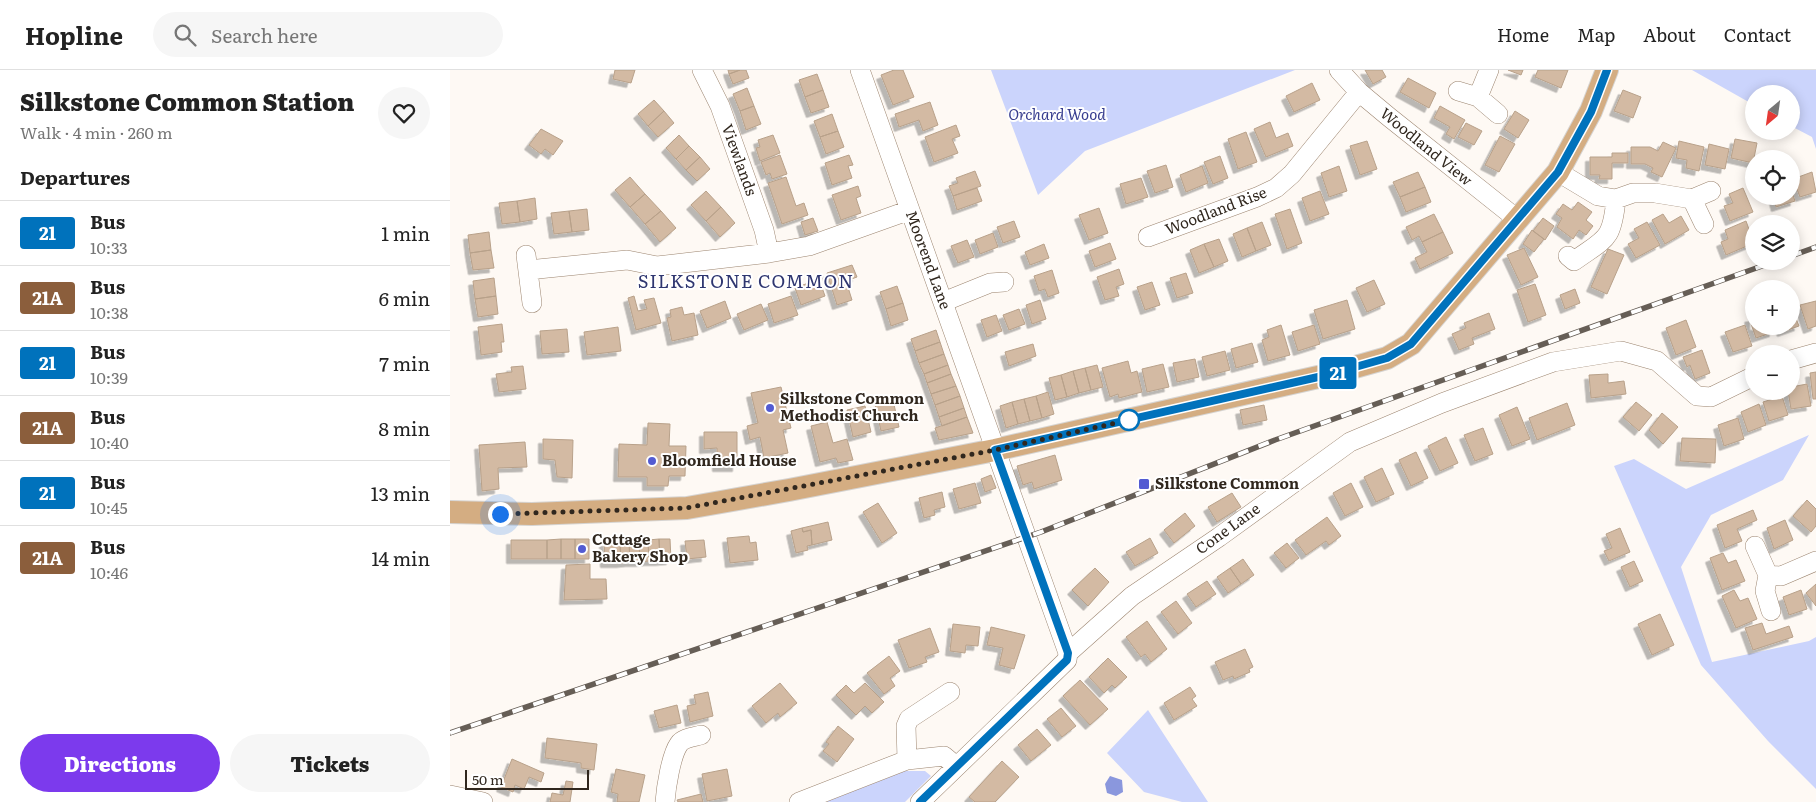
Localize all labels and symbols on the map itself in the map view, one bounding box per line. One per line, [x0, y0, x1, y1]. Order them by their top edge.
north arrow [1745, 85, 1800, 140]
street label: Woodland View [1376, 101, 1478, 190]
park label: Orchard Wood [1008, 102, 1106, 125]
street label: Viewlands [717, 120, 764, 199]
street label: Woodland Rise [1161, 180, 1270, 240]
street label: Moorend Lane [901, 207, 958, 312]
district label: SILKSTONE COMMON [638, 267, 854, 294]
line badge: 21 [1316, 357, 1360, 389]
place label: Silkstone Common Methodist Church [780, 386, 925, 426]
marker: Silkstone Common Methodist Church [764, 402, 776, 414]
unlabelled marker [1118, 409, 1140, 431]
place label: Bloomfield House [662, 448, 797, 471]
marker: Bloomfield House [646, 455, 658, 467]
place label: Silkstone Common [1155, 471, 1300, 494]
marker: Silkstone Common [1137, 477, 1151, 491]
street label: Cone Lane [1190, 496, 1264, 559]
your location [488, 502, 513, 527]
place label: Cottage Bakery Shop [592, 527, 688, 567]
marker: Cottage Bakery Shop [576, 543, 588, 555]
scale bar [465, 767, 589, 790]

